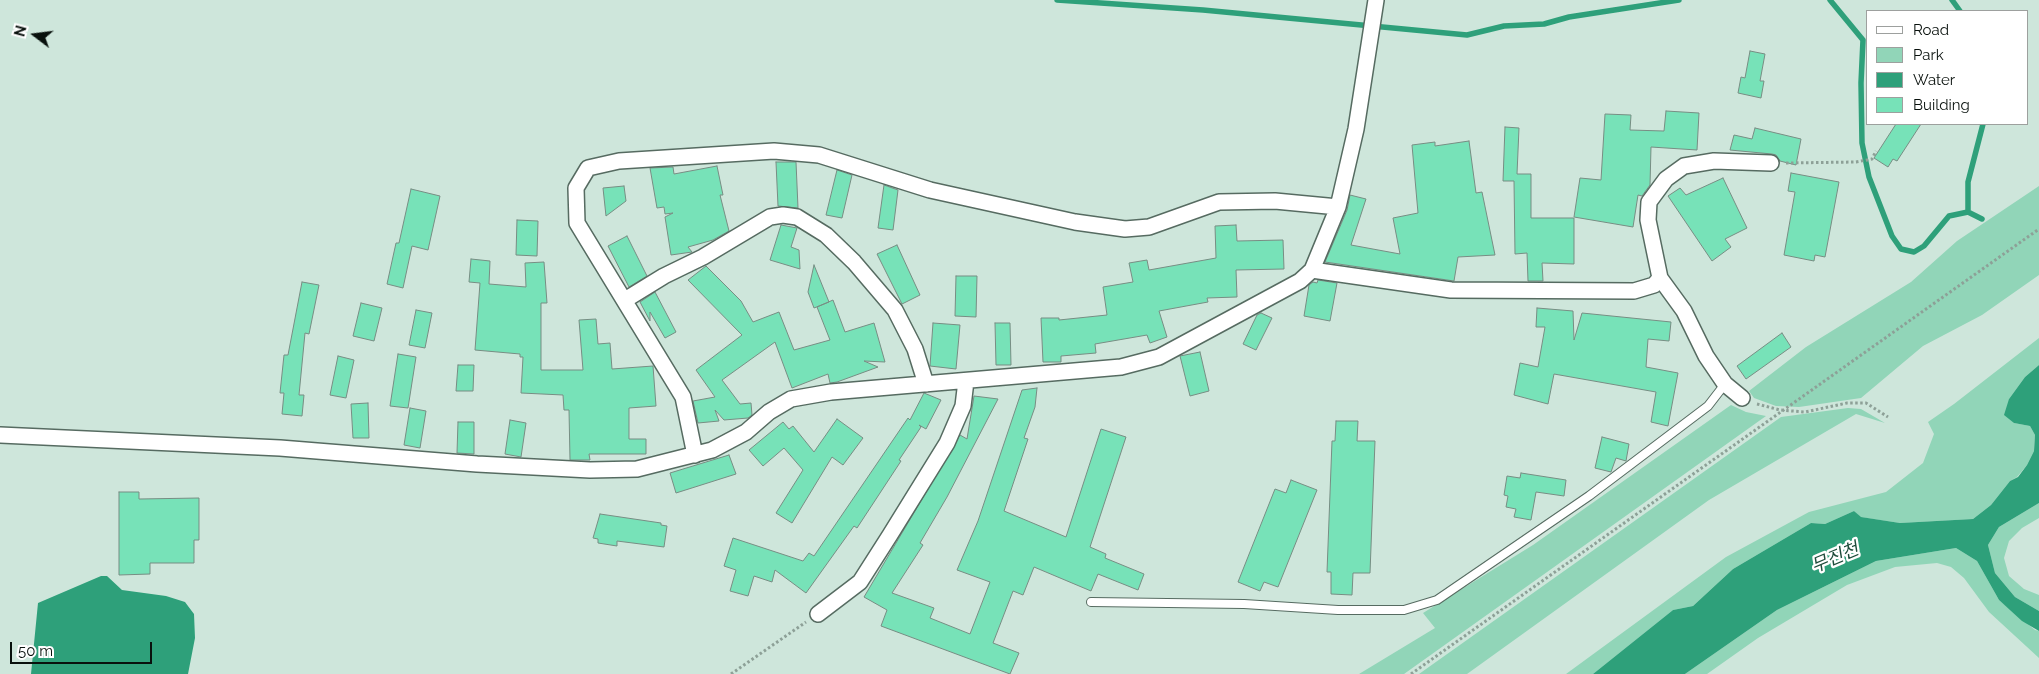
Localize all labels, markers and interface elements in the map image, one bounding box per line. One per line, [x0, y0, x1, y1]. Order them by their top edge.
north arrow [10, 10, 60, 60]
legend [1866, 10, 2029, 125]
text: Road [1913, 21, 1949, 39]
text: N [11, 24, 30, 38]
text: Park [1913, 46, 1944, 64]
text: Water [1913, 71, 1955, 89]
text: Building [1913, 96, 1970, 114]
water label: 무진천 [1808, 538, 1862, 578]
scale bar [12, 632, 155, 664]
text: 50 m [18, 642, 53, 660]

